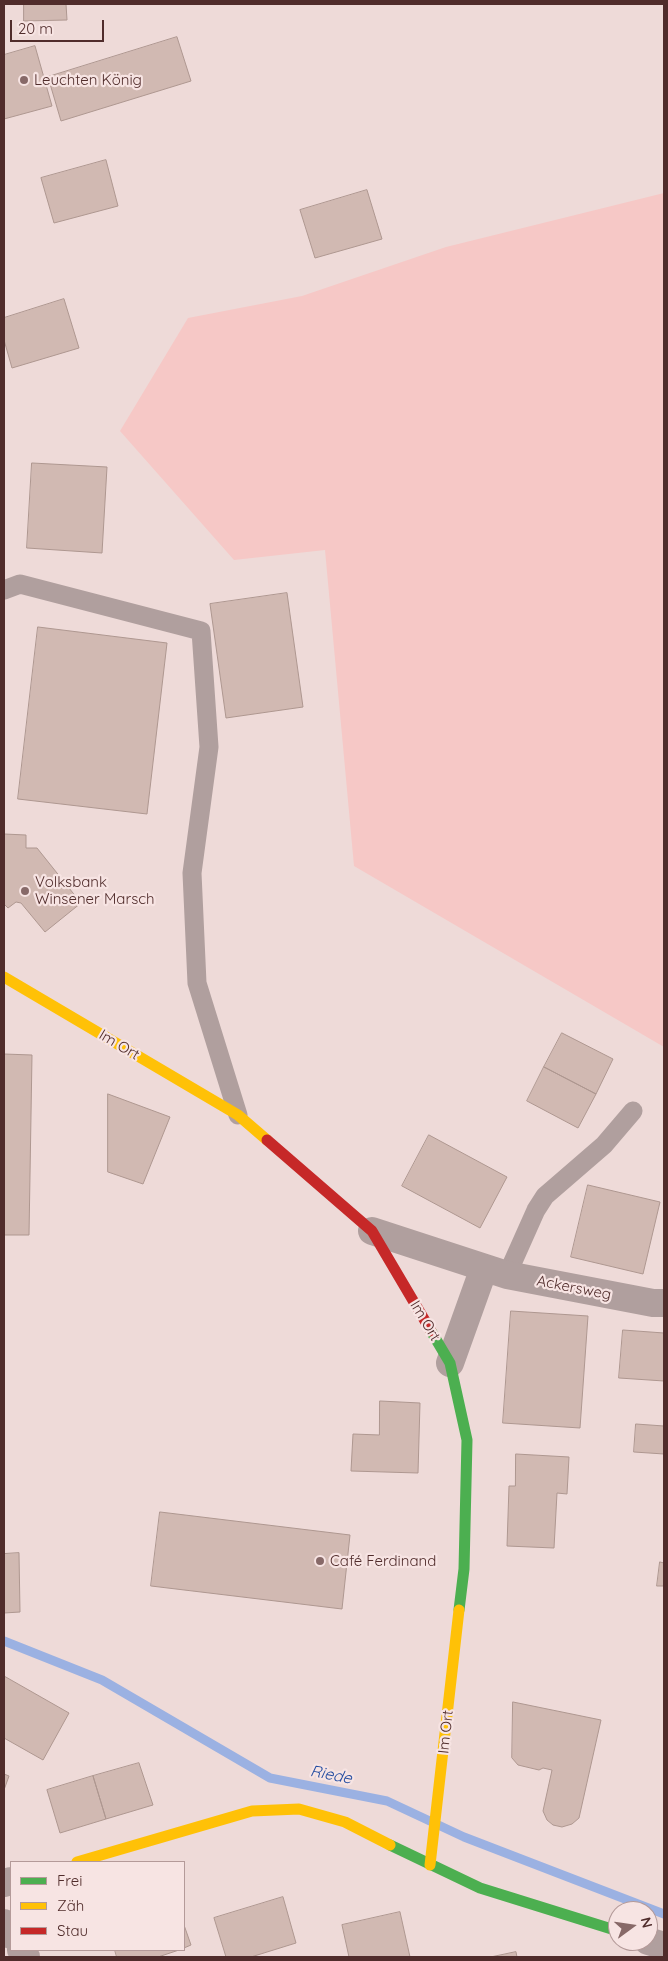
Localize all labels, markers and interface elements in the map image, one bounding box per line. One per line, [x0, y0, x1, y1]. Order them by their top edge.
scale bar [12, 10, 106, 42]
text: 20 m [18, 19, 53, 38]
place label: Leuchten König [34, 71, 142, 89]
marker: Leuchten König [18, 74, 30, 86]
place label: Volksbank Winsener Marsch [35, 873, 154, 908]
marker: Volksbank Winsener Marsch [19, 885, 31, 897]
street label: Im Ort [96, 1026, 142, 1064]
street label: Ackersweg [535, 1272, 613, 1304]
street label: Im Ort [406, 1298, 444, 1344]
place label: Café Ferdinand [330, 1552, 436, 1570]
marker: Café Ferdinand [314, 1555, 326, 1567]
street label: Im Ort [435, 1709, 457, 1755]
water label: Riede [309, 1762, 353, 1788]
legend [10, 1861, 185, 1951]
text: Frei [57, 1871, 83, 1890]
text: Zäh [57, 1896, 84, 1915]
north arrow [608, 1901, 658, 1951]
text: N [637, 1915, 657, 1930]
text: Stau [57, 1921, 88, 1940]

